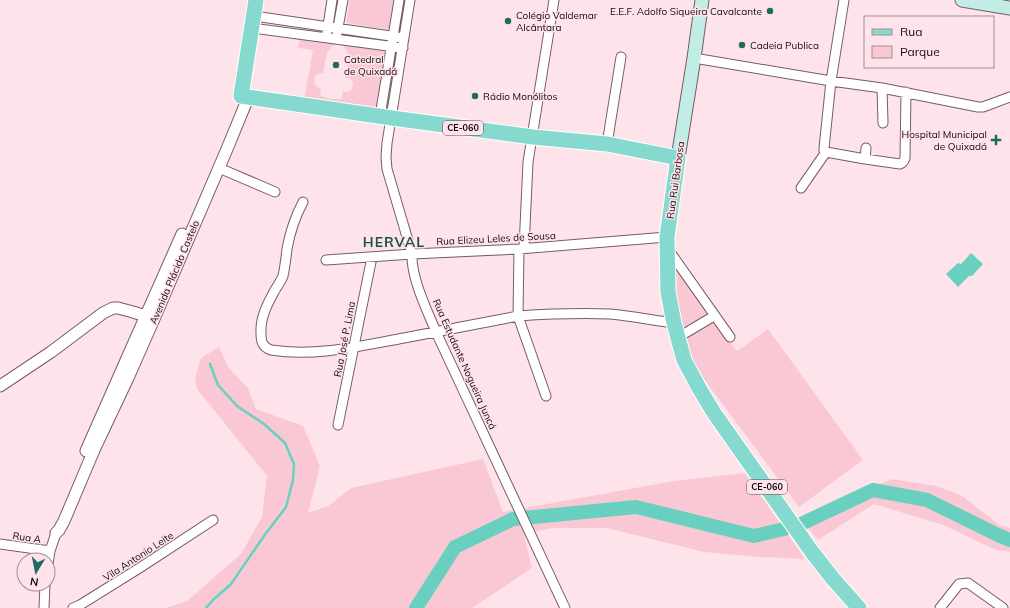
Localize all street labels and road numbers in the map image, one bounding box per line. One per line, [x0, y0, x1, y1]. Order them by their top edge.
road number: CE-060 [443, 121, 483, 135]
street label: Rua Rui Barbosa [664, 140, 687, 220]
street label: Avenida Plácido Castelo [147, 218, 202, 326]
street label: Rua Elizeu Leles de Sousa [436, 229, 556, 248]
street label: Rua Estudante Nogueira Juncá [430, 297, 499, 431]
street label: Rua José P. Lima [331, 300, 358, 378]
road number: CE-060 [747, 480, 787, 494]
street label: Rua A [12, 529, 43, 546]
street label: Vila Antonio Leite [101, 529, 176, 584]

